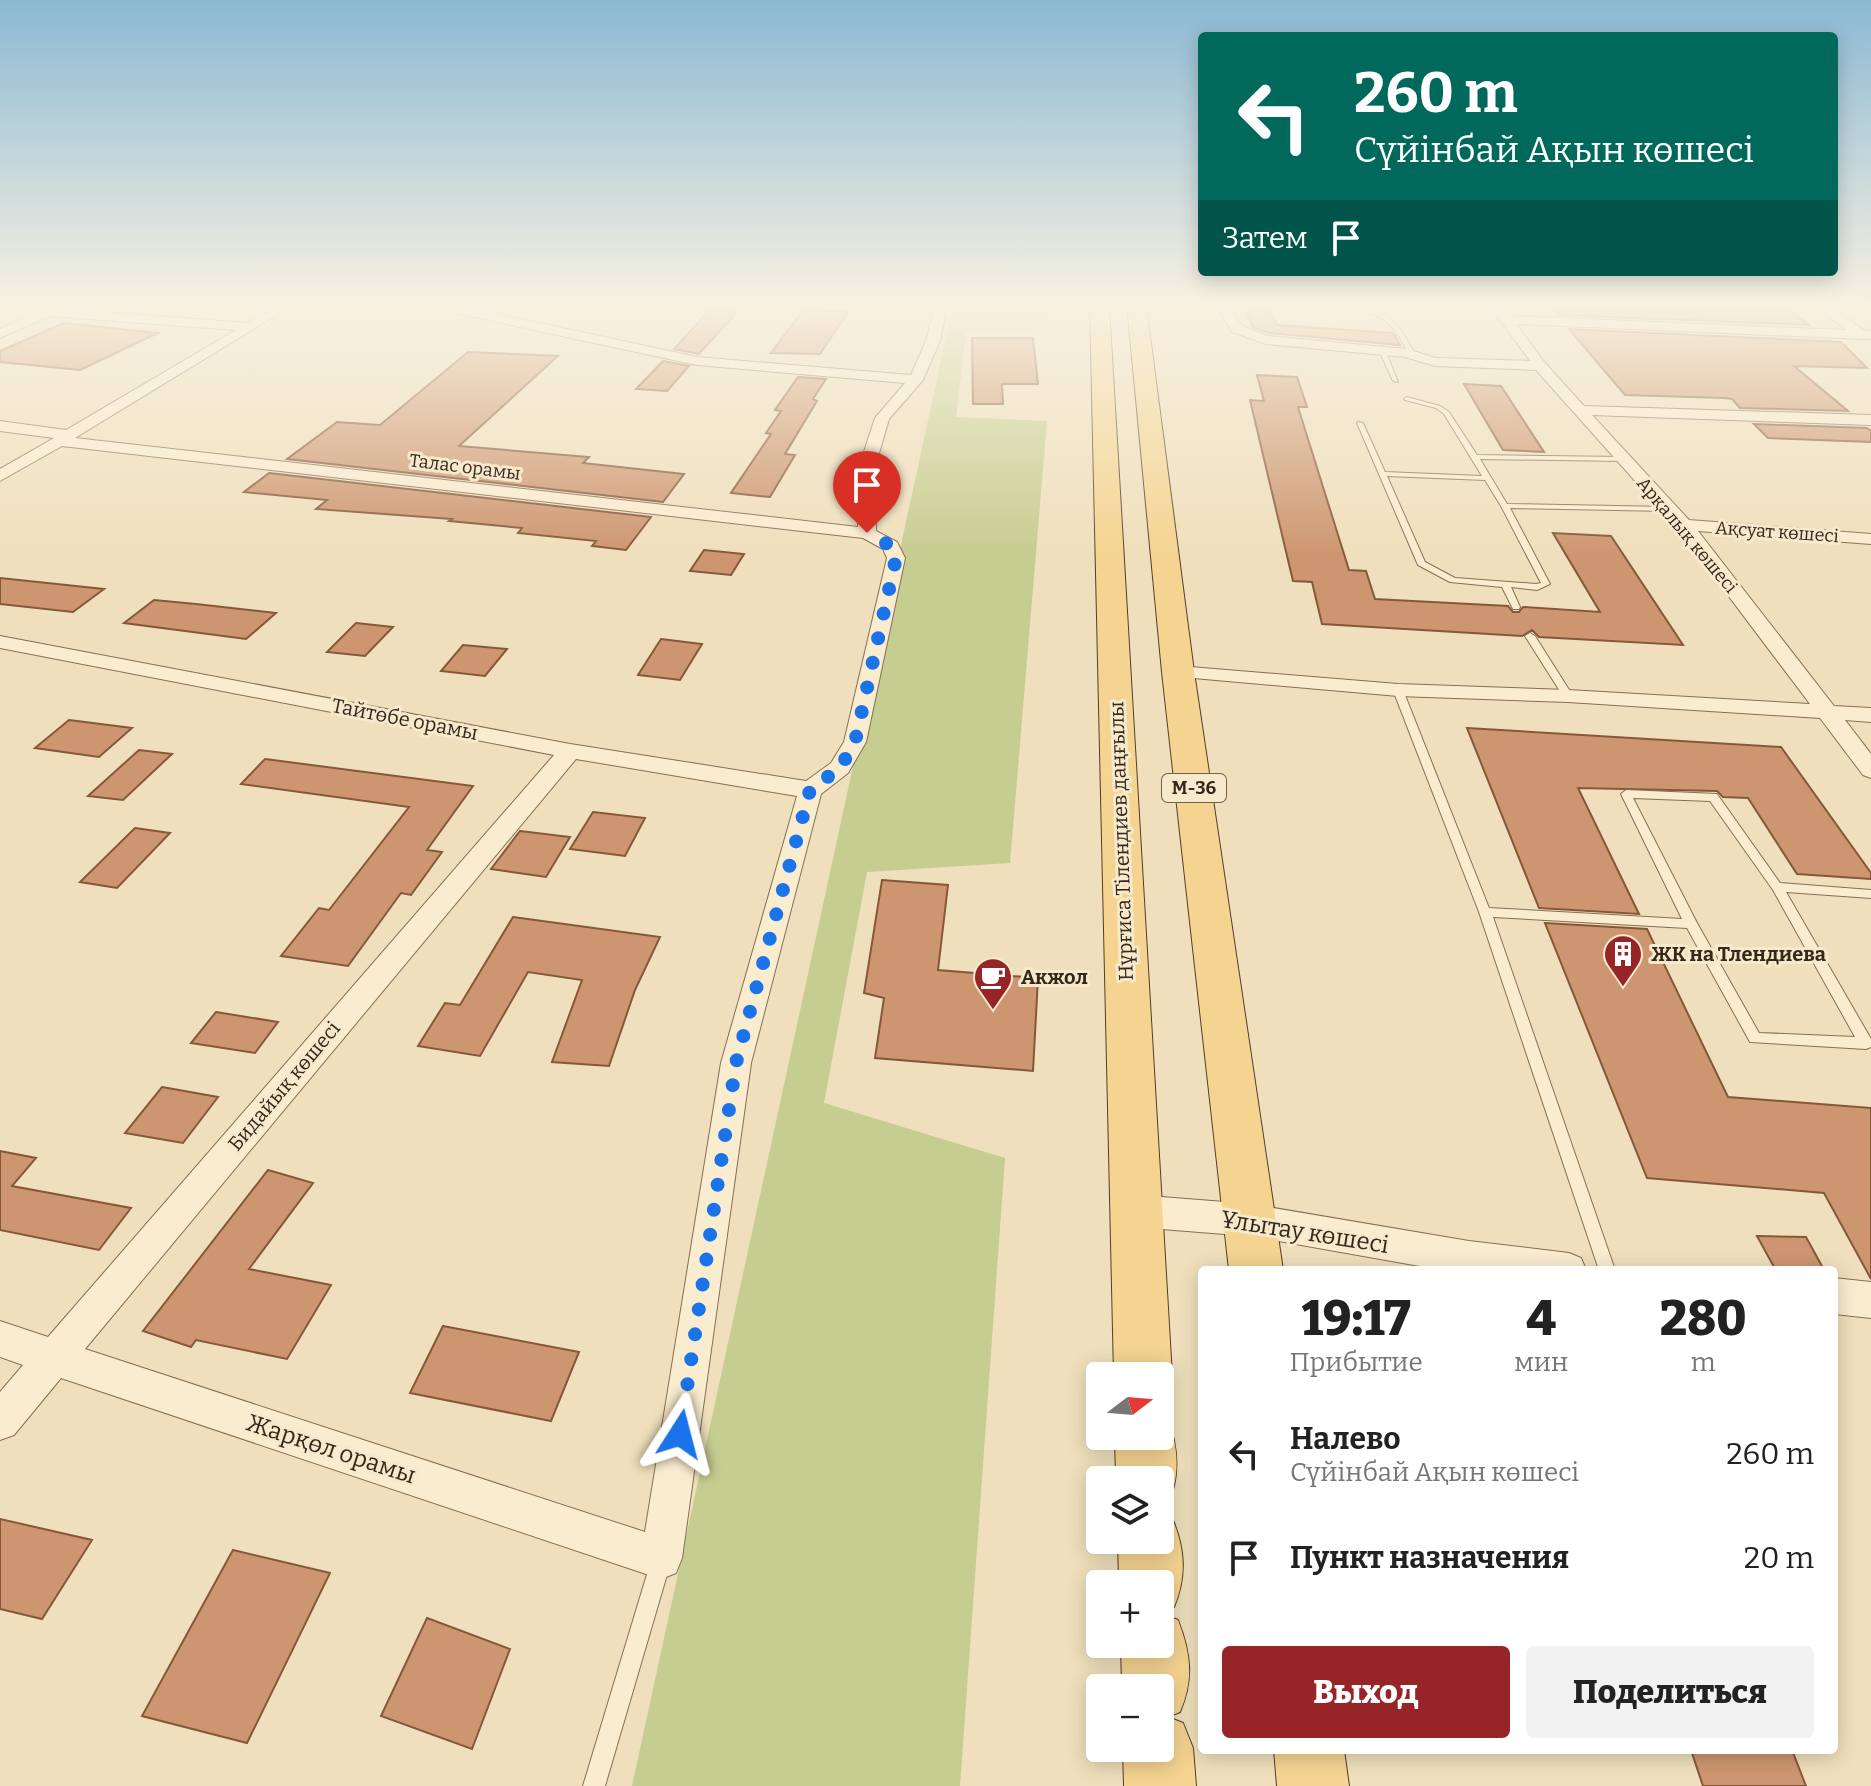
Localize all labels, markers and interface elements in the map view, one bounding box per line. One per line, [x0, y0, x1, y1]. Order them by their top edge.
text: 260 m [1354, 60, 1518, 127]
icon: left [1222, 64, 1326, 168]
text: Сүйінбай Ақын көшесі [1354, 128, 1754, 172]
icon: arrive [1324, 216, 1368, 260]
text: Затем [1222, 220, 1308, 256]
street label: Талас орамы [408, 449, 522, 485]
pin [833, 451, 901, 533]
icon: arrive [845, 463, 889, 507]
street label: Арқалық көшесі [1632, 473, 1742, 597]
street label: Ақсуат көшесі [1714, 517, 1840, 547]
street label: Тайтөбе орамы [330, 693, 480, 745]
street label: Нұрғиса Тілендиев даңғылы [1104, 701, 1138, 981]
road number: M-36 [1162, 774, 1226, 802]
building icon: ЖК на Тлендиева [1602, 933, 1644, 988]
place label: ЖК на Тлендиева [1651, 942, 1826, 966]
cafe icon: Акжол [972, 956, 1014, 1011]
place label: Акжол [1021, 965, 1088, 989]
street label: Бидайық көшесі [223, 1017, 345, 1155]
street label: Ұлытау көшесі [1219, 1205, 1391, 1259]
text: 19:17 [1302, 1290, 1411, 1348]
text: 4 [1526, 1290, 1556, 1348]
text: 280 [1660, 1290, 1746, 1348]
text: Прибытие [1290, 1347, 1423, 1378]
text: мин [1514, 1347, 1568, 1378]
text: m [1691, 1347, 1716, 1378]
north arrow [1086, 1362, 1174, 1450]
map controls [1086, 1362, 1174, 1762]
position arrow [638, 1392, 722, 1476]
street label: Жарқөл орамы [243, 1408, 419, 1490]
text: Налево [1290, 1421, 1401, 1457]
icon: left [1222, 1432, 1266, 1476]
text: 260 m [1726, 1436, 1814, 1472]
text: Сүйінбай Ақын көшесі [1290, 1457, 1579, 1488]
button: layers [1086, 1466, 1174, 1554]
icon: arrive [1222, 1536, 1266, 1580]
text: Пункт назначения [1290, 1540, 1569, 1576]
text: 20 m [1744, 1540, 1814, 1576]
button: + [1086, 1570, 1174, 1658]
button: Выход [1222, 1646, 1510, 1738]
button: Поделиться [1526, 1646, 1814, 1738]
button: − [1086, 1674, 1174, 1762]

